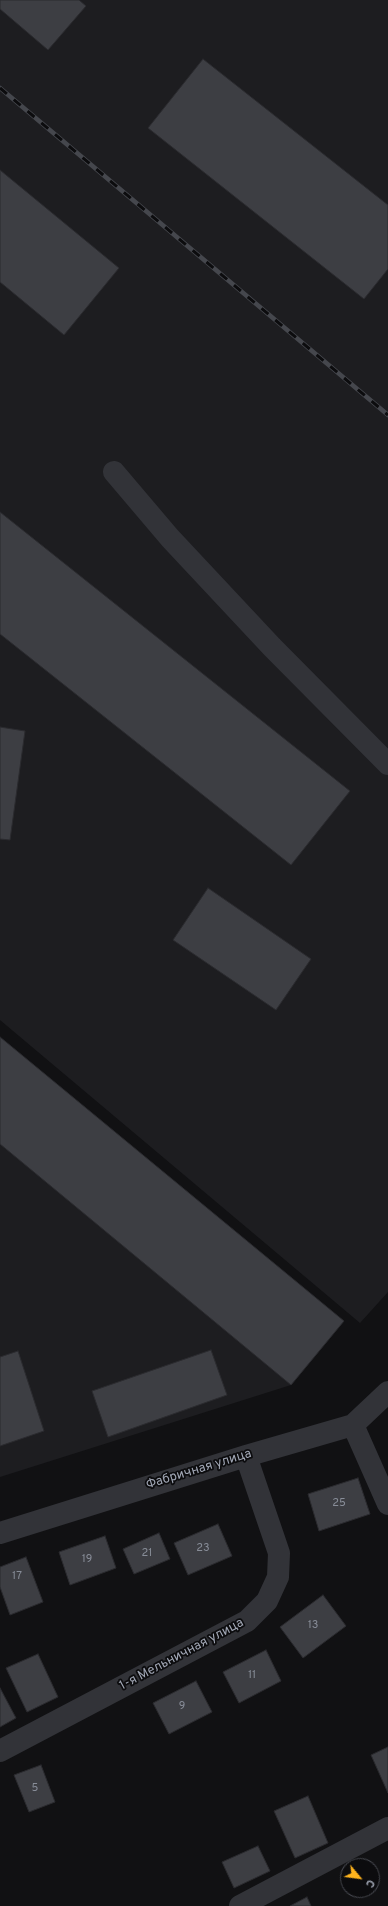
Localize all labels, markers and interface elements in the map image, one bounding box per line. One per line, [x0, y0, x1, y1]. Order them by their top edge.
street label: Фабричная улица [144, 1447, 254, 1493]
house number: 25 [332, 1497, 346, 1511]
house number: 23 [196, 1542, 210, 1556]
house number: 21 [142, 1547, 152, 1561]
house number: 19 [82, 1553, 92, 1567]
house number: 17 [12, 1570, 22, 1584]
street label: 1-я Мельничная улица [117, 1616, 247, 1694]
house number: 13 [308, 1619, 318, 1633]
house number: 11 [248, 1669, 256, 1683]
house number: 9 [179, 1700, 185, 1714]
house number: 5 [32, 1782, 38, 1796]
north arrow [340, 1858, 380, 1898]
text: С [362, 1877, 377, 1890]

